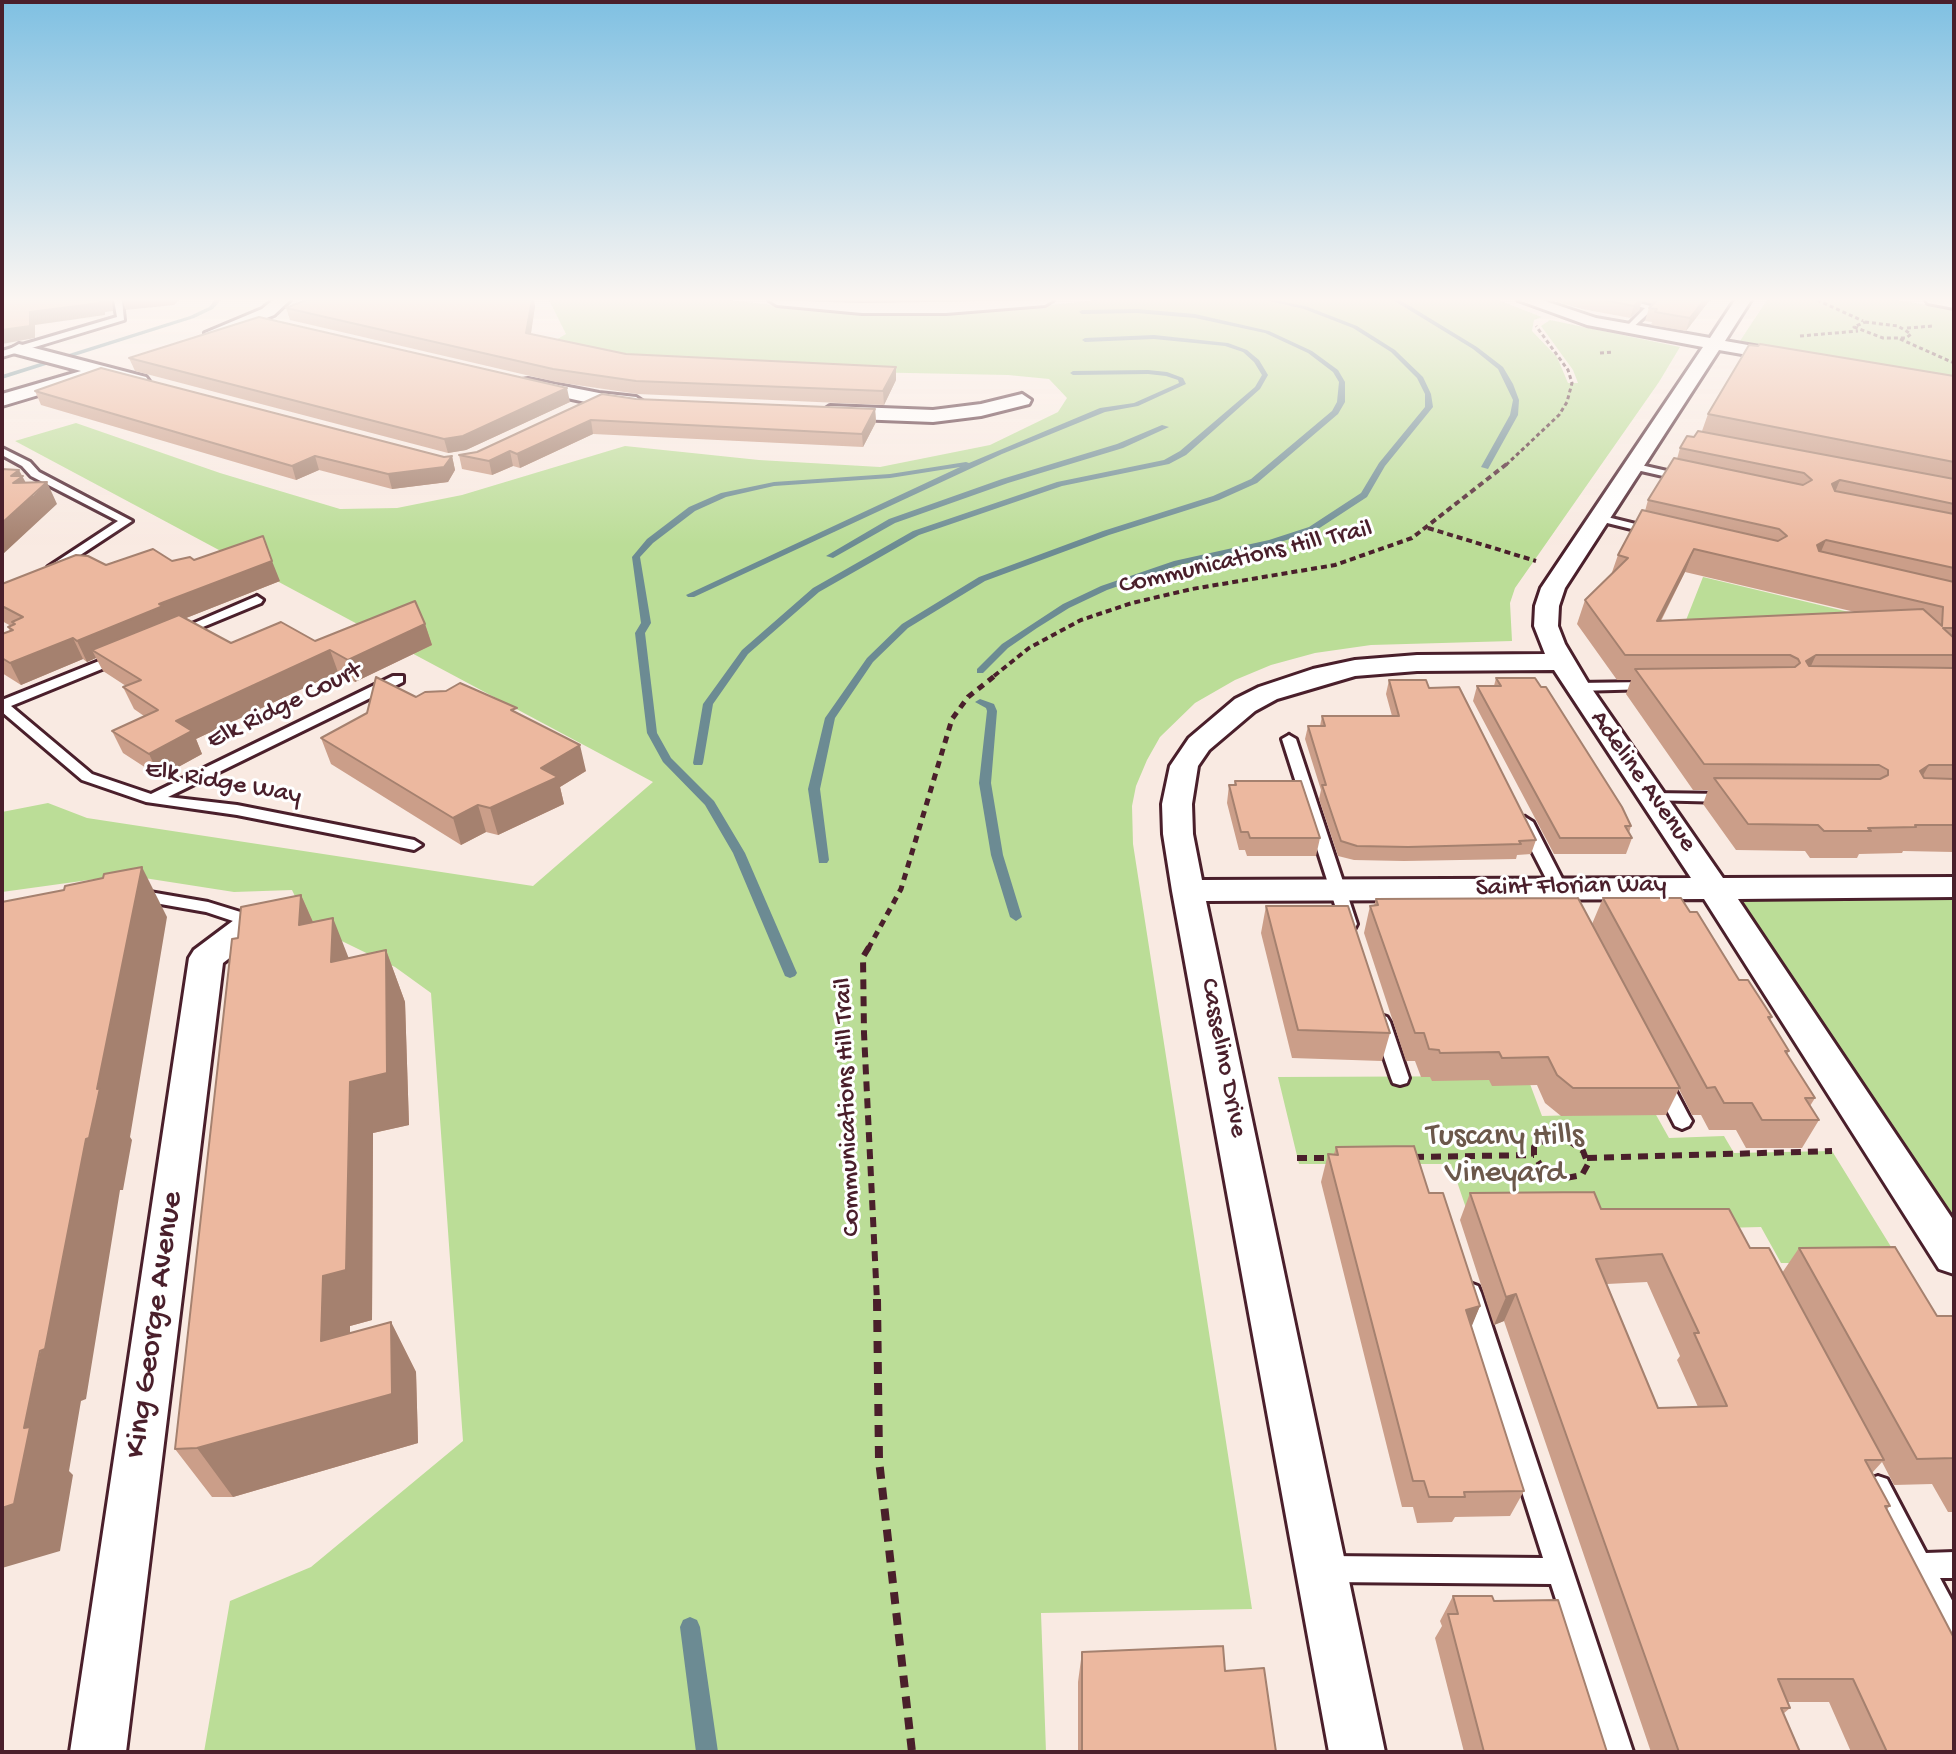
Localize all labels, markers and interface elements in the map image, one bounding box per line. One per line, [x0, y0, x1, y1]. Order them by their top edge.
street label: Communications Hill Trail [1116, 515, 1376, 603]
street label: Elk Ridge Court [203, 656, 367, 758]
street label: Adeline Avenue [1582, 705, 1702, 859]
street label: Elk Ridge Way [143, 755, 303, 813]
street label: Saint Florian Way [1475, 871, 1667, 905]
street label: Casselino Drive [1191, 976, 1253, 1140]
street label: Communications Hill Trail [829, 977, 869, 1237]
park label: Tuscany Hills Vineyard [1426, 1119, 1584, 1194]
street label: King George Avenue [118, 1189, 194, 1461]

